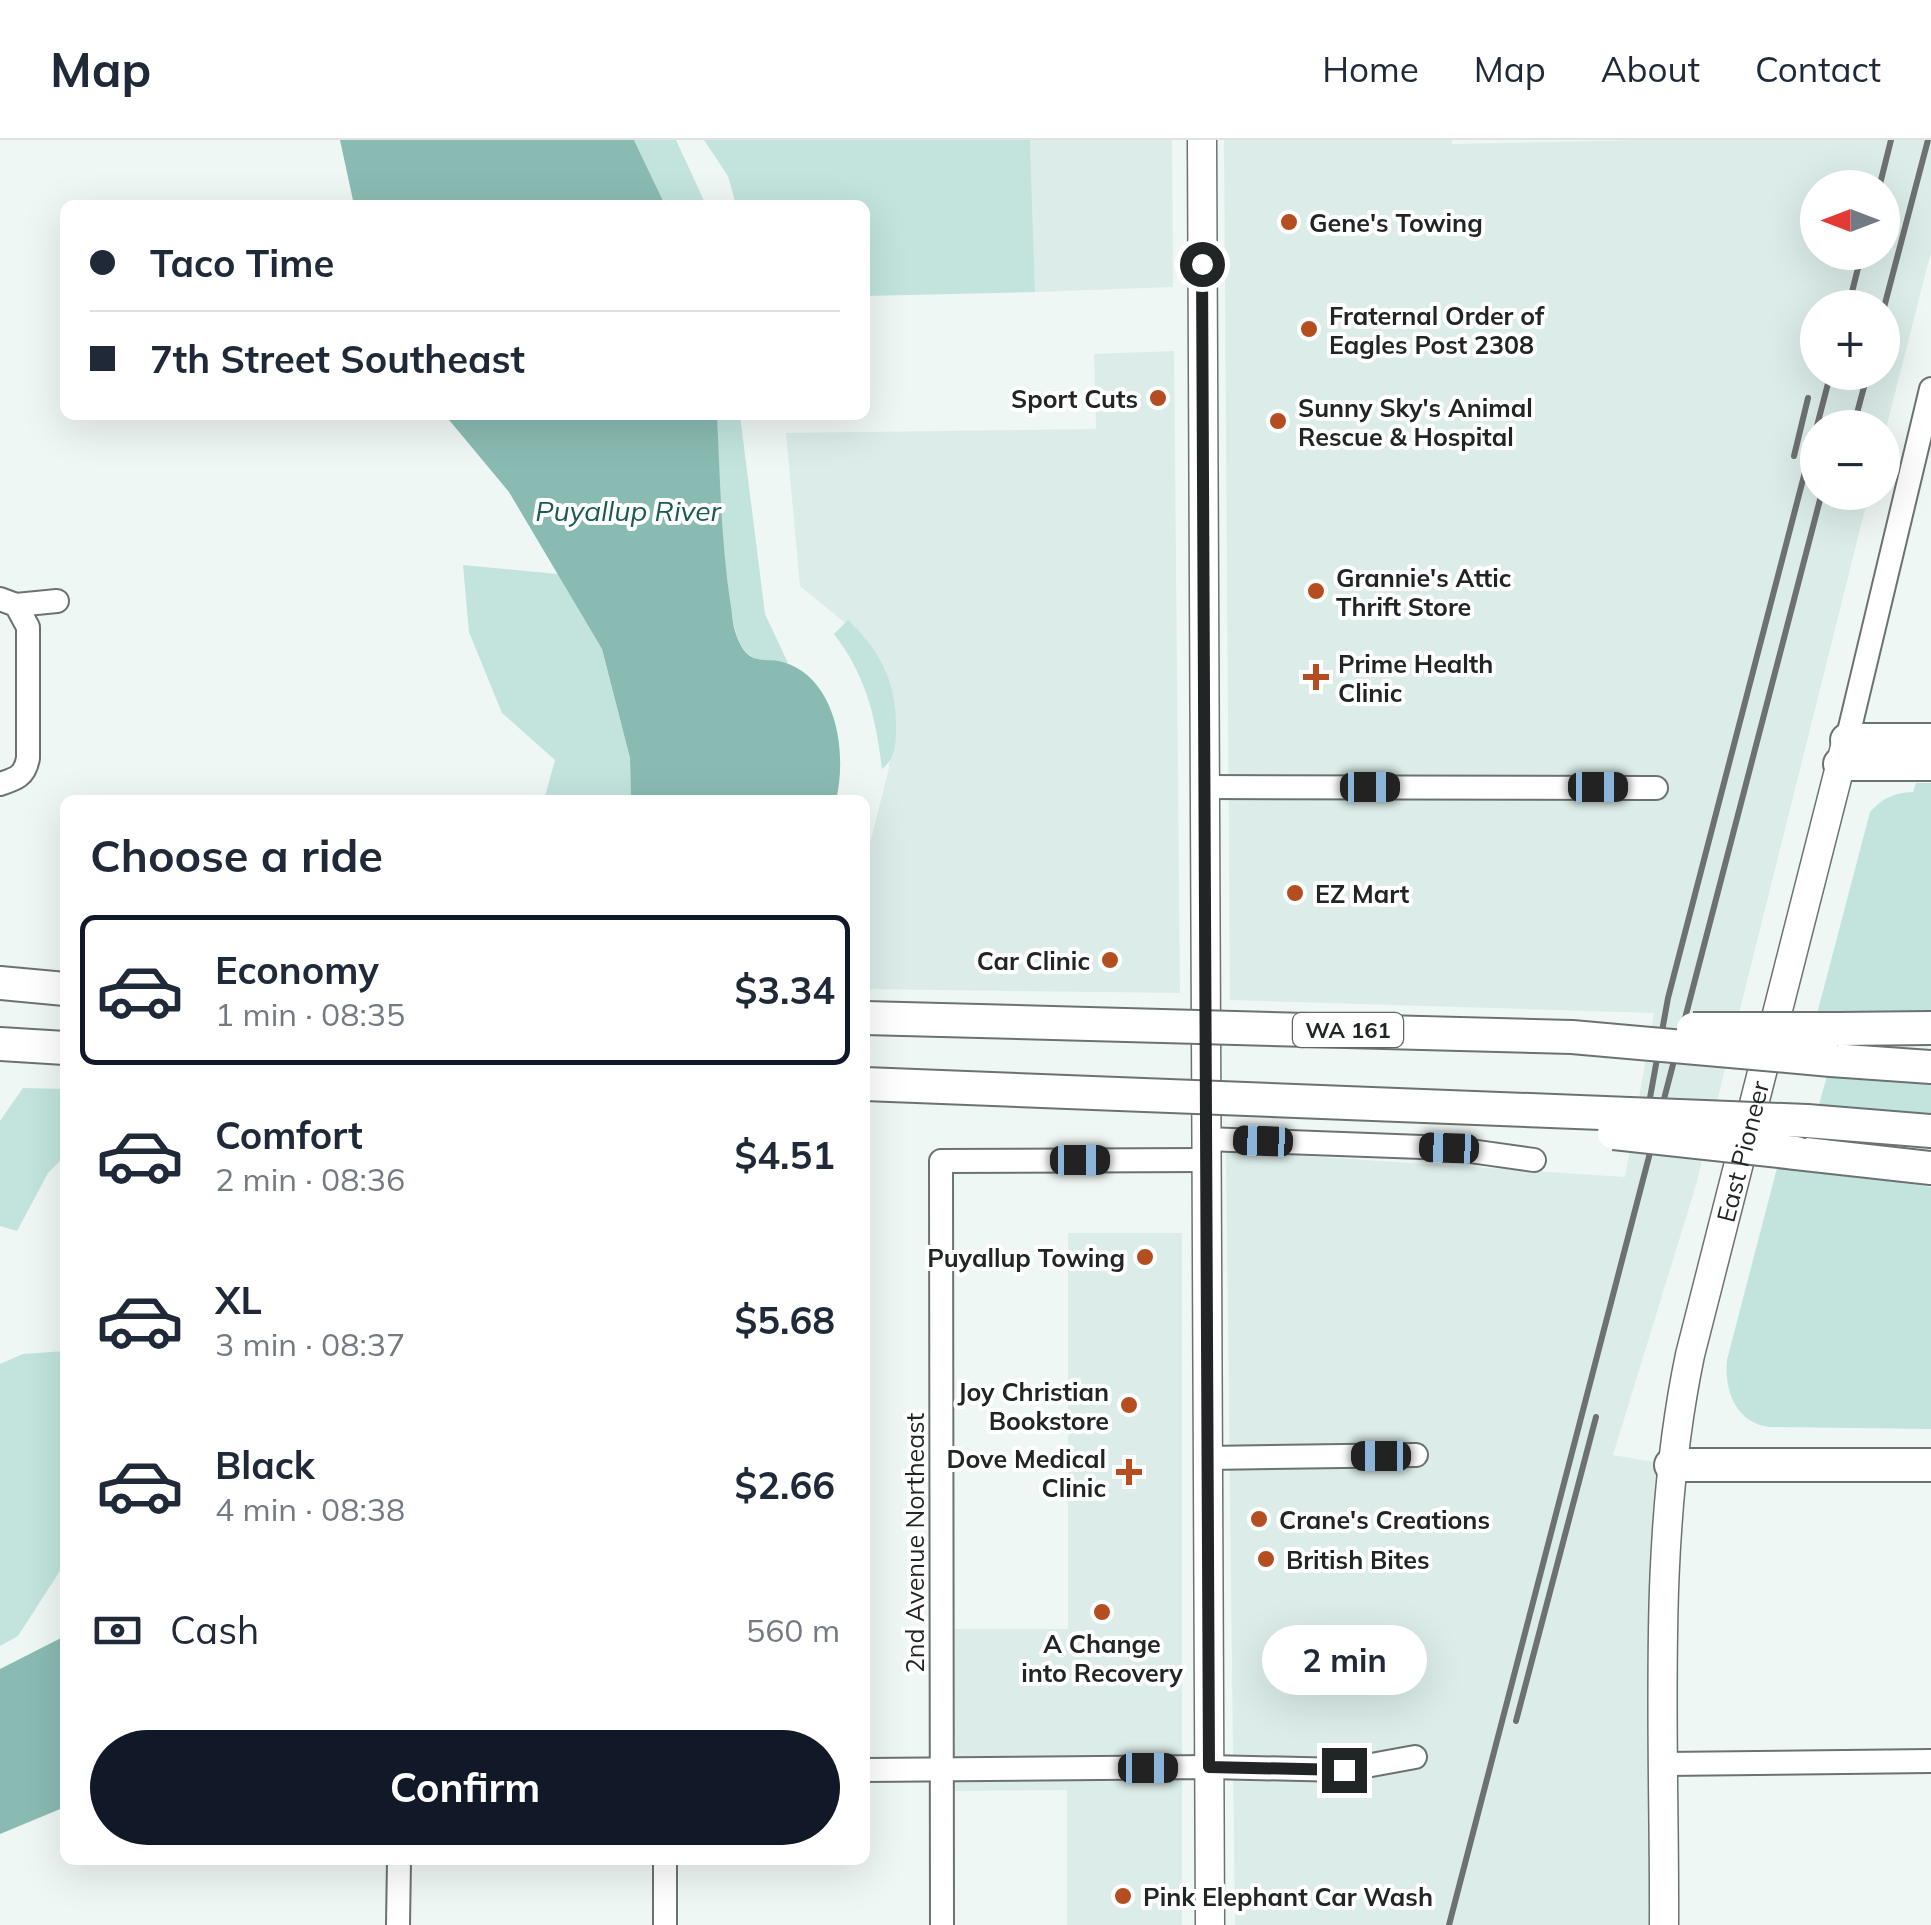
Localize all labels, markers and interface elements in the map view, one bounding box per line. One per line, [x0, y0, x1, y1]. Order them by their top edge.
text: Map [50, 39, 151, 99]
text: Home [1322, 47, 1419, 91]
text: Map [1474, 47, 1546, 91]
text: About [1601, 47, 1700, 91]
text: Contact [1755, 47, 1881, 91]
north arrow [1800, 170, 1900, 270]
map controls [1800, 170, 1900, 510]
place label: Gene's Towing [1309, 207, 1483, 238]
marker: Gene's Towing [1278, 211, 1300, 233]
text: Taco Time [150, 239, 334, 287]
route start [1180, 242, 1225, 287]
button: + [1800, 290, 1900, 390]
place label: Fraternal Order of Eagles Post 2308 [1329, 300, 1545, 360]
marker: Fraternal Order of Eagles Post 2308 [1298, 318, 1320, 340]
text: 7th Street Southeast [150, 335, 525, 383]
place label: Sport Cuts [1011, 383, 1138, 414]
marker: Sport Cuts [1147, 387, 1169, 409]
place label: Sunny Sky's Animal Rescue & Hospital [1298, 392, 1533, 452]
marker: Sunny Sky's Animal Rescue & Hospital [1267, 410, 1289, 432]
button: − [1800, 410, 1900, 510]
water label: Puyallup River [535, 493, 722, 528]
place label: Grannie's Attic Thrift Store [1336, 562, 1511, 622]
marker: Grannie's Attic Thrift Store [1305, 580, 1327, 602]
place label: Prime Health Clinic [1338, 648, 1493, 708]
marker: Prime Health Clinic [1303, 664, 1329, 690]
car [1340, 772, 1400, 802]
car [1568, 772, 1628, 802]
text: Choose a ride [90, 827, 383, 883]
place label: EZ Mart [1315, 878, 1410, 909]
marker: EZ Mart [1284, 882, 1306, 904]
icon: car [95, 945, 185, 1035]
place label: Car Clinic [977, 945, 1090, 976]
text: Economy [215, 946, 379, 994]
marker: Car Clinic [1099, 949, 1121, 971]
text: $3.34 [734, 966, 835, 1014]
text: 1 min · 08:35 [215, 994, 405, 1034]
road number: WA 161 [1293, 1013, 1403, 1047]
street label: East Pioneer [1709, 1077, 1775, 1225]
icon: car [95, 1110, 185, 1200]
text: Comfort [215, 1111, 363, 1159]
car [1232, 1125, 1294, 1157]
text: $4.51 [734, 1131, 835, 1179]
car [1418, 1132, 1480, 1164]
car [1050, 1145, 1110, 1175]
text: 2 min · 08:36 [215, 1159, 405, 1199]
place label: Puyallup Towing [927, 1242, 1125, 1273]
marker: Puyallup Towing [1134, 1246, 1156, 1268]
icon: car [95, 1275, 185, 1365]
text: XL [215, 1276, 262, 1324]
text: $5.68 [734, 1296, 835, 1344]
text: 3 min · 08:37 [215, 1324, 405, 1364]
place label: Joy Christian Bookstore [957, 1376, 1109, 1436]
marker: Joy Christian Bookstore [1118, 1394, 1140, 1416]
street label: 2nd Avenue Northeast [899, 1413, 930, 1673]
icon: car [95, 1440, 185, 1530]
text: Black [215, 1441, 315, 1489]
car [1351, 1441, 1411, 1471]
place label: Dove Medical Clinic [946, 1443, 1106, 1503]
marker: Dove Medical Clinic [1116, 1459, 1142, 1485]
text: $2.66 [734, 1461, 835, 1509]
text: 4 min · 08:38 [215, 1489, 405, 1529]
place label: Crane's Creations [1279, 1504, 1490, 1535]
marker: Crane's Creations [1248, 1508, 1270, 1530]
place label: British Bites [1286, 1544, 1429, 1575]
marker: British Bites [1255, 1548, 1277, 1570]
marker: A Change into Recovery [1091, 1601, 1113, 1623]
icon: cash [90, 1603, 145, 1658]
text: Cash [170, 1606, 259, 1654]
text: 560 m [746, 1610, 840, 1650]
callout: 2 min [1262, 1625, 1426, 1695]
place label: A Change into Recovery [1021, 1628, 1183, 1688]
text: 2 min [1302, 1640, 1387, 1680]
button: Confirm [90, 1730, 840, 1845]
route end [1322, 1748, 1367, 1793]
car [1118, 1753, 1178, 1783]
place label: Pink Elephant Car Wash [1143, 1881, 1433, 1912]
marker: Pink Elephant Car Wash [1112, 1885, 1134, 1907]

